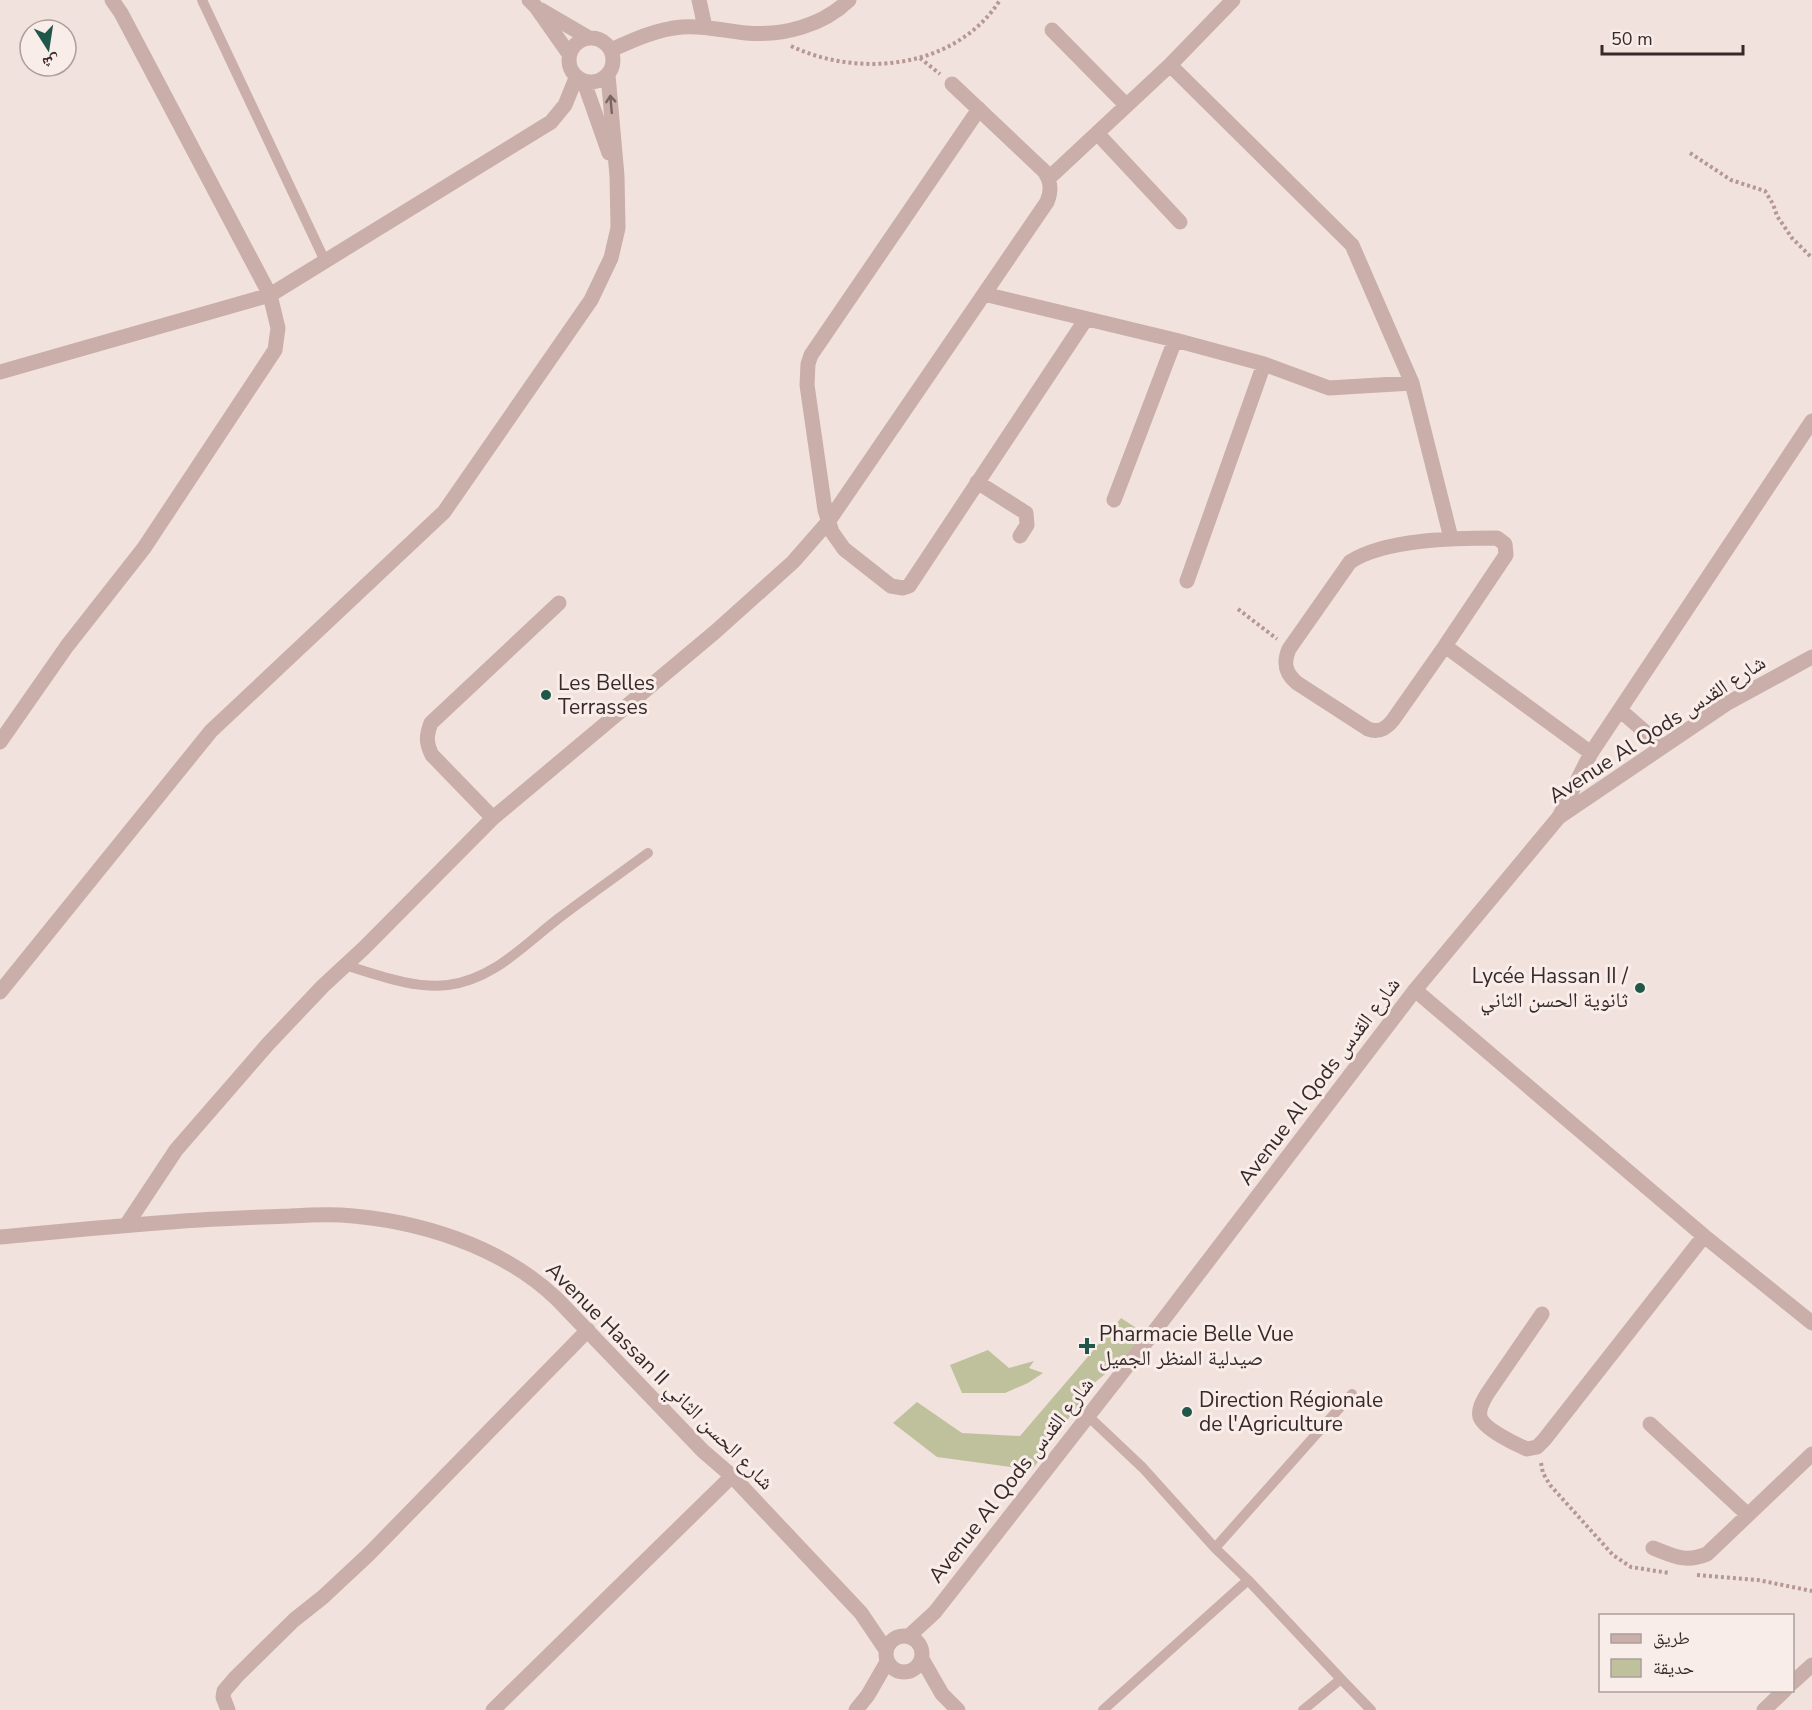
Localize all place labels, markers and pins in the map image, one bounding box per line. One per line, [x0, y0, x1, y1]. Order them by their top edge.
place label: Les Belles Terrasses [558, 669, 655, 721]
marker: Les Belles Terrasses [539, 688, 553, 702]
place label: Lycée Hassan II / ثانوية الحسن الثاني [1472, 962, 1629, 1016]
marker: Lycée Hassan II / ثانوية الحسن الثاني [1633, 981, 1647, 995]
place label: Pharmacie Belle Vue صيدلية المنظر الجميل [1099, 1320, 1294, 1372]
marker: Pharmacie Belle Vue صيدلية المنظر الجميل [1080, 1339, 1094, 1353]
place label: Direction Régionale de l'Agriculture [1199, 1386, 1383, 1438]
marker: Direction Régionale de l'Agriculture [1180, 1405, 1194, 1419]

